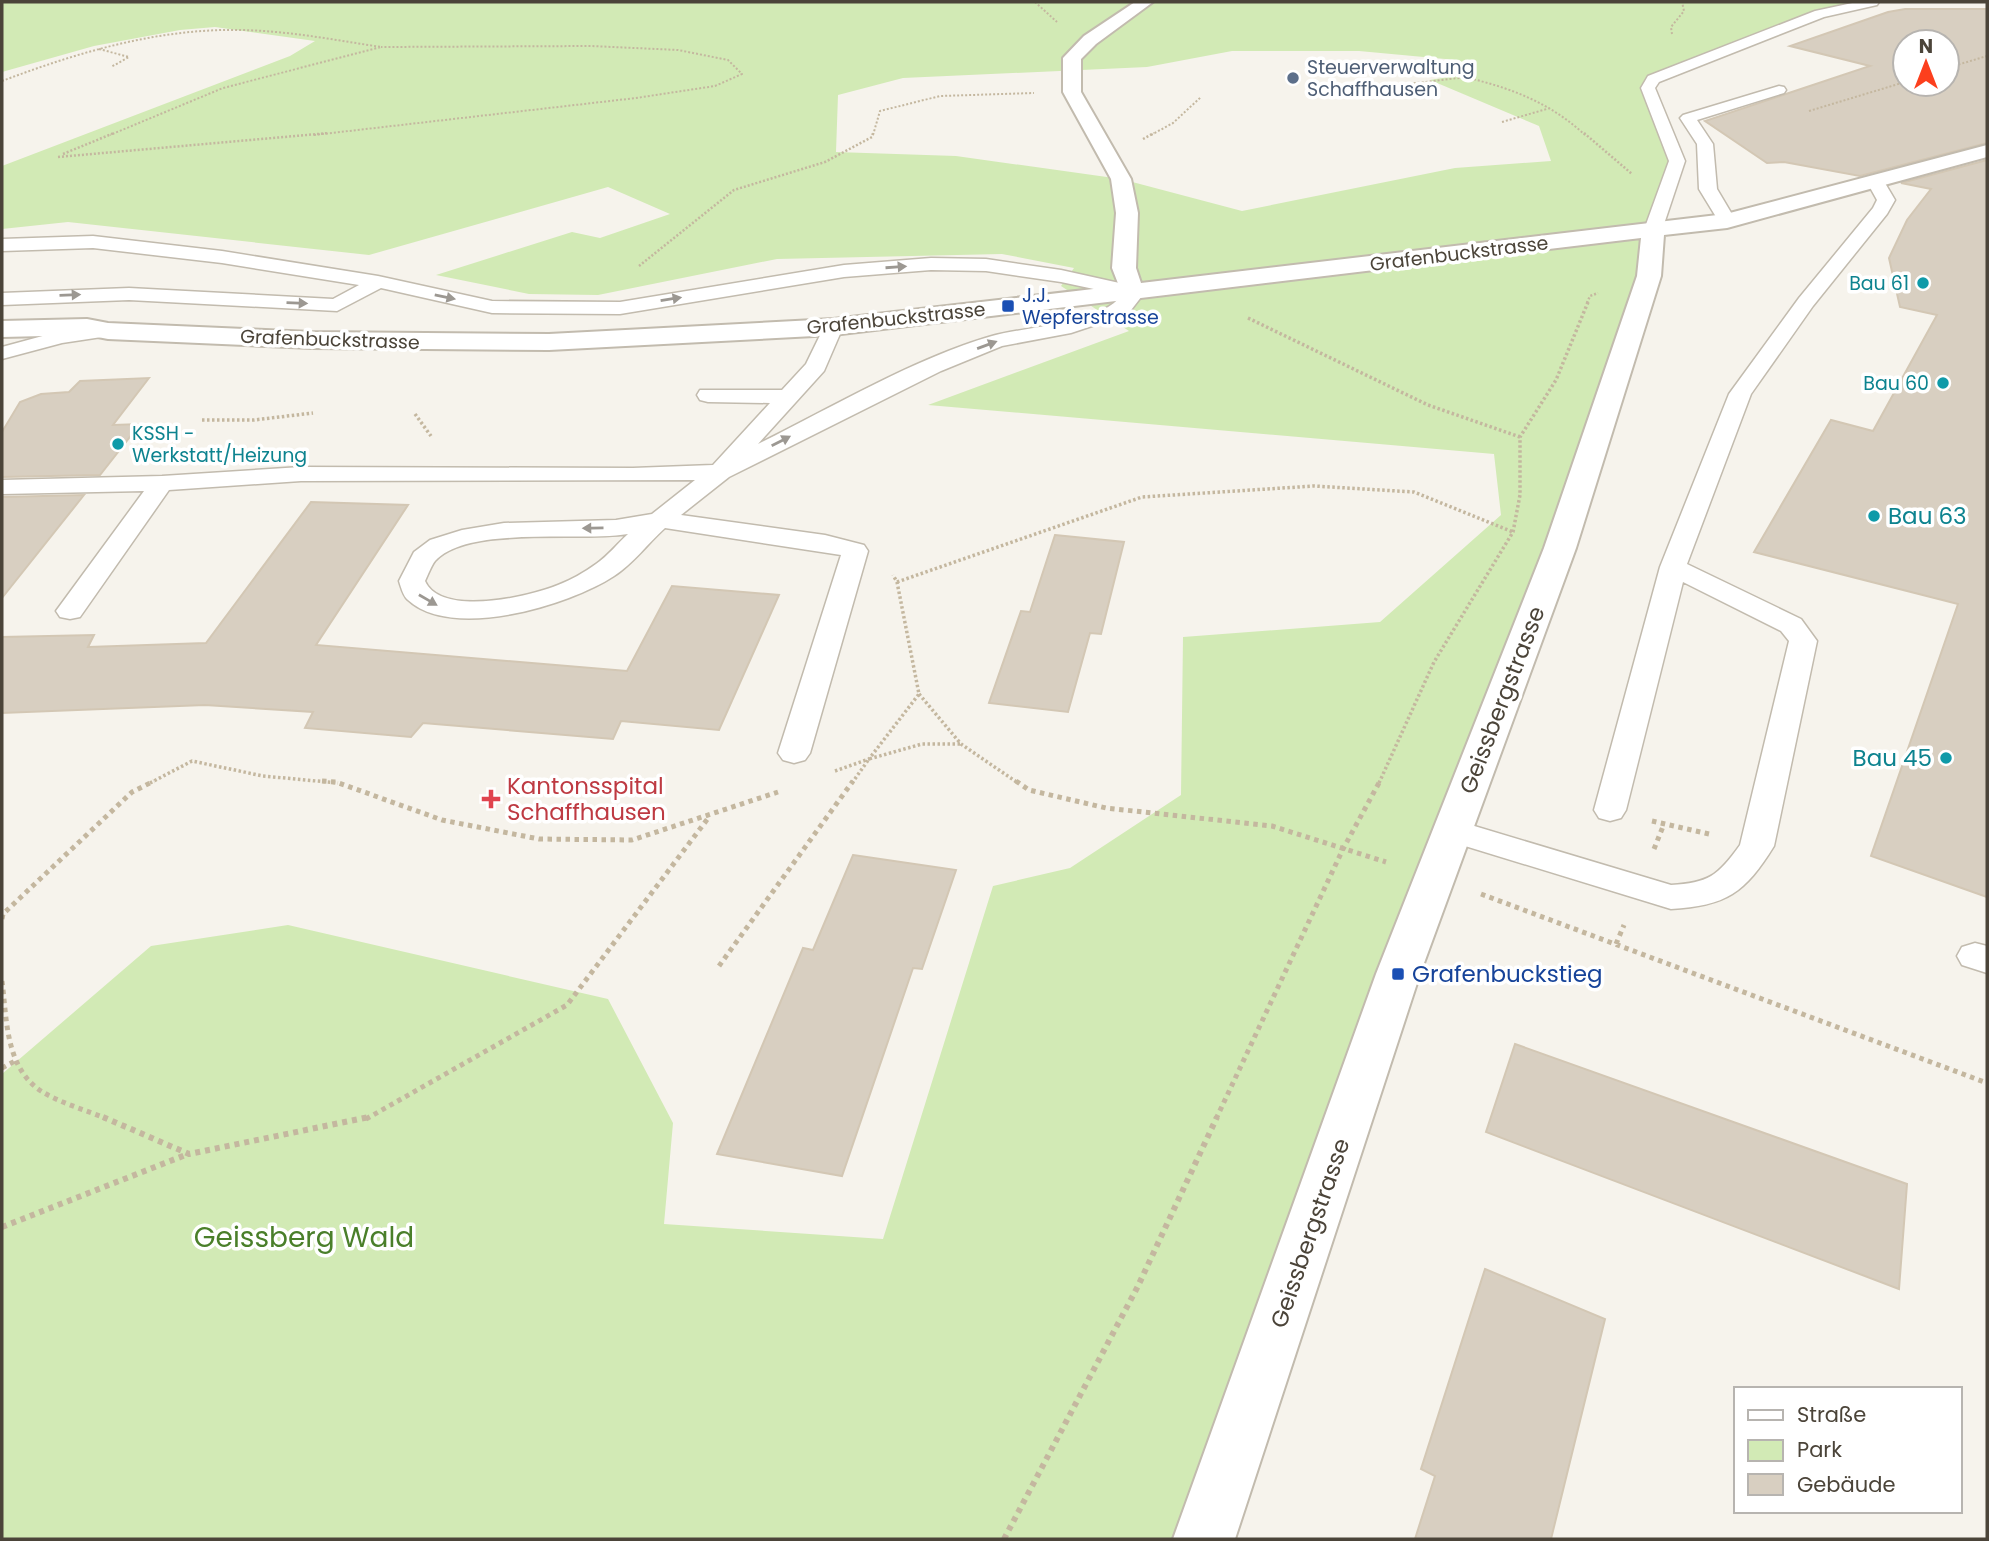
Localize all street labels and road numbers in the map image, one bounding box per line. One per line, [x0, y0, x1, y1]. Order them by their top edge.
street label: Grafenbuckstrasse [1368, 229, 1550, 278]
street label: Grafenbuckstrasse [805, 296, 987, 341]
street label: Grafenbuckstrasse [240, 323, 420, 356]
street label: Geissbergstrasse [1451, 602, 1553, 798]
street label: Geissbergstrasse [1263, 1134, 1357, 1332]

